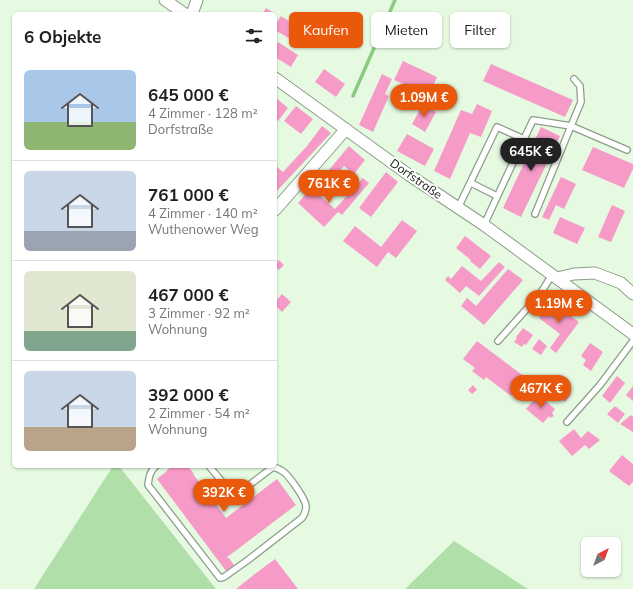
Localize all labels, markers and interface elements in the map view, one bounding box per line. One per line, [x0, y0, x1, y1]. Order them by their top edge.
chip: Kaufen [289, 12, 363, 48]
chip: Mieten [371, 12, 442, 48]
chip: Filter [450, 12, 510, 48]
icon: filters [243, 25, 265, 47]
text: 6 Objekte [24, 26, 101, 47]
text: 645 000 € [148, 84, 229, 105]
pin: 1.09M € [387, 84, 461, 118]
icon: home [56, 86, 104, 134]
text: 1.09M € [399, 89, 449, 105]
text: 4 Zimmer · 128 m² [148, 105, 258, 121]
text: Dorfstraße [148, 121, 213, 137]
pin: 645K € [498, 138, 564, 172]
text: 645K € [509, 143, 553, 159]
street label: Dorfstraße [387, 155, 445, 202]
pin: 761K € [296, 170, 362, 204]
text: 761K € [307, 175, 351, 191]
text: 761 000 € [148, 184, 229, 205]
icon: home [56, 187, 104, 235]
text: 4 Zimmer · 140 m² [148, 205, 258, 221]
text: Wuthenower Weg [148, 221, 258, 237]
text: 467 000 € [148, 284, 229, 305]
icon: home [56, 287, 104, 335]
pin: 1.19M € [522, 290, 596, 324]
text: 1.19M € [534, 295, 584, 311]
text: 3 Zimmer · 92 m² [148, 305, 250, 321]
text: Wohnung [148, 321, 207, 337]
pin: 467K € [508, 375, 574, 409]
text: 467K € [519, 380, 563, 396]
text: 392 000 € [148, 384, 229, 405]
icon: home [56, 387, 104, 435]
text: 2 Zimmer · 54 m² [148, 405, 250, 421]
text: Wohnung [148, 421, 207, 437]
pin: 392K € [191, 479, 257, 513]
text: 392K € [202, 484, 246, 500]
north arrow [581, 537, 621, 577]
map controls [581, 537, 621, 577]

